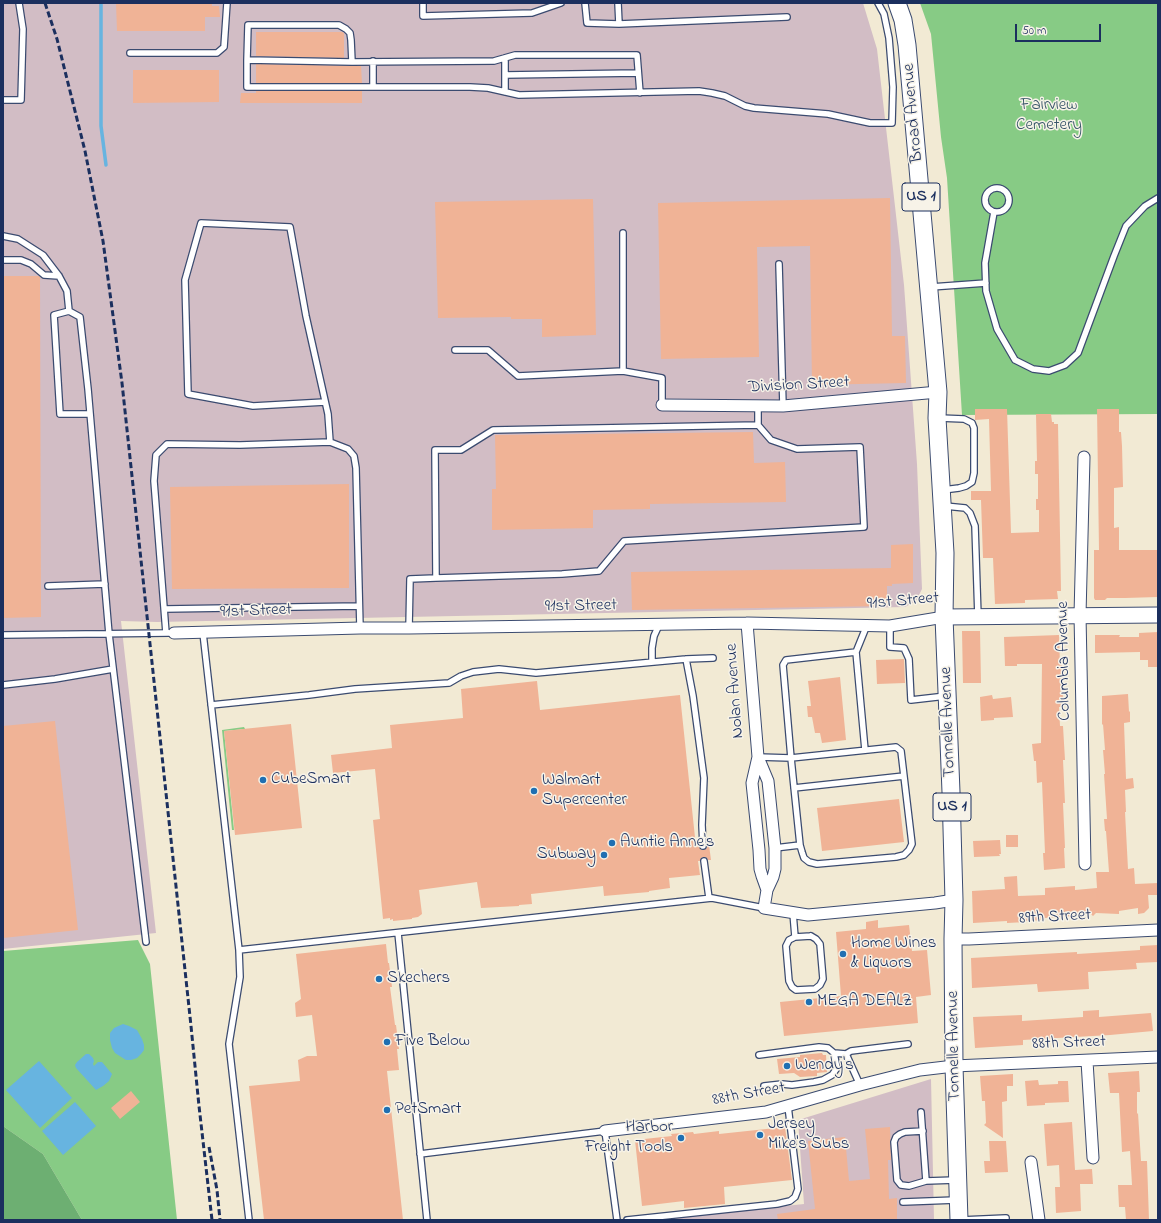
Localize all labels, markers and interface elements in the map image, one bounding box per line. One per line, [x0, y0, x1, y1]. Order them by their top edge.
scale bar [1017, 16, 1103, 42]
text: 50 m [1022, 22, 1046, 40]
street label: Broad Avenue [900, 63, 928, 163]
park label: Fairview Cemetery [1016, 96, 1082, 136]
road number: US 1 [902, 183, 940, 211]
street label: Division Street [748, 373, 850, 399]
street label: 91st Street [866, 589, 940, 615]
street label: 91st Street [545, 596, 617, 618]
street label: 91st Street [220, 601, 292, 623]
street label: Columbia Avenue [1054, 601, 1076, 721]
street label: Nolan Avenue [723, 643, 749, 739]
street label: Tonnelle Avenue [937, 666, 961, 778]
place label: CubeSmart [271, 770, 351, 790]
place label: Walmart Supercenter [542, 771, 627, 811]
marker: CubeSmart [258, 775, 268, 785]
marker: Walmart Supercenter [529, 786, 539, 796]
road number: US 1 [933, 793, 971, 821]
place label: Auntie Anne's [620, 833, 714, 853]
marker: Auntie Anne's [607, 838, 617, 848]
place label: Subway [537, 845, 596, 865]
marker: Subway [599, 850, 609, 860]
street label: 89th Street [1018, 906, 1092, 930]
place label: Home Wines & Liquors [851, 934, 937, 974]
marker: Home Wines & Liquors [838, 949, 848, 959]
place label: Skechers [387, 969, 450, 989]
marker: Skechers [374, 974, 384, 984]
street label: Tonnelle Avenue [944, 990, 966, 1102]
place label: MEGA DEALZ [817, 992, 912, 1012]
marker: MEGA DEALZ [804, 997, 814, 1007]
place label: Five Below [395, 1032, 470, 1052]
street label: 88th Street [1032, 1033, 1106, 1055]
marker: Five Below [382, 1037, 392, 1047]
place label: Wendy's [795, 1056, 854, 1076]
marker: Wendy's [782, 1061, 792, 1071]
street label: 88th Street [711, 1079, 787, 1111]
place label: PetSmart [395, 1100, 461, 1120]
marker: PetSmart [382, 1105, 392, 1115]
place label: Jersey Mike's Subs [768, 1115, 849, 1155]
place label: Harbor Freight Tools [585, 1118, 673, 1158]
marker: Jersey Mike's Subs [755, 1130, 765, 1140]
marker: Harbor Freight Tools [676, 1133, 686, 1143]

